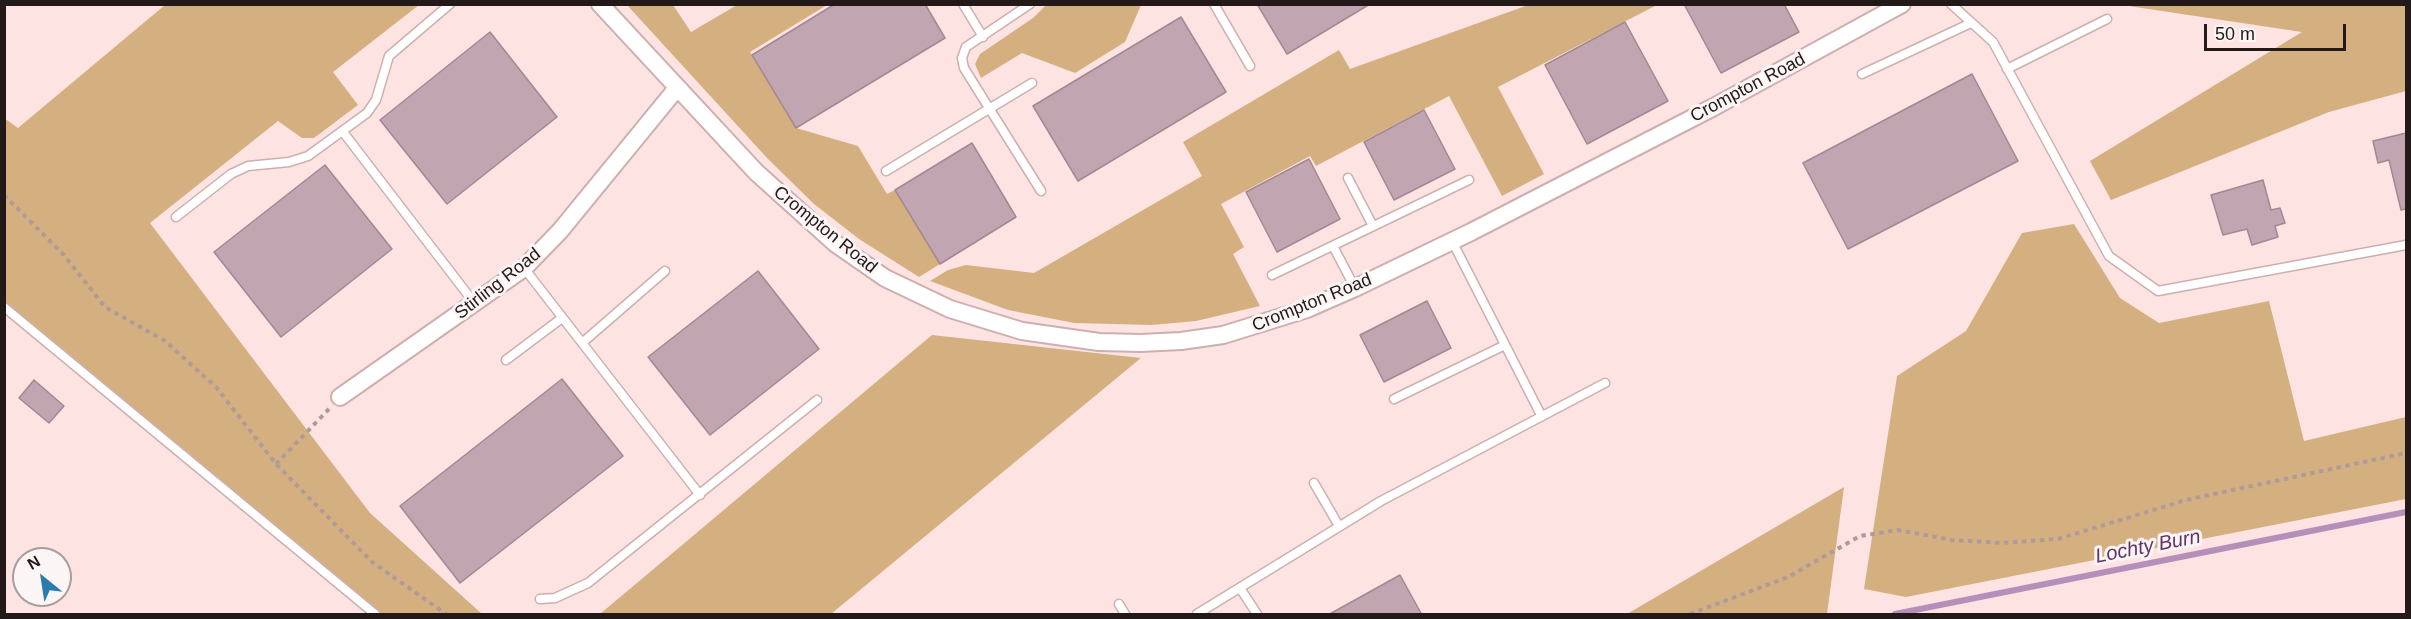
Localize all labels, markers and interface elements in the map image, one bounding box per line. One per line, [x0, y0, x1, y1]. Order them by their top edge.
scale bar [2207, 12, 2350, 50]
text: 50 m [2215, 24, 2255, 44]
street label: Crompton Road [1687, 49, 1809, 127]
street label: Crompton Road [769, 182, 881, 278]
street label: Stirling Road [451, 244, 545, 324]
street label: Crompton Road [1249, 269, 1375, 337]
water label: Lochty Burn [2093, 525, 2203, 569]
north arrow [12, 547, 72, 607]
text: N [24, 552, 43, 573]

